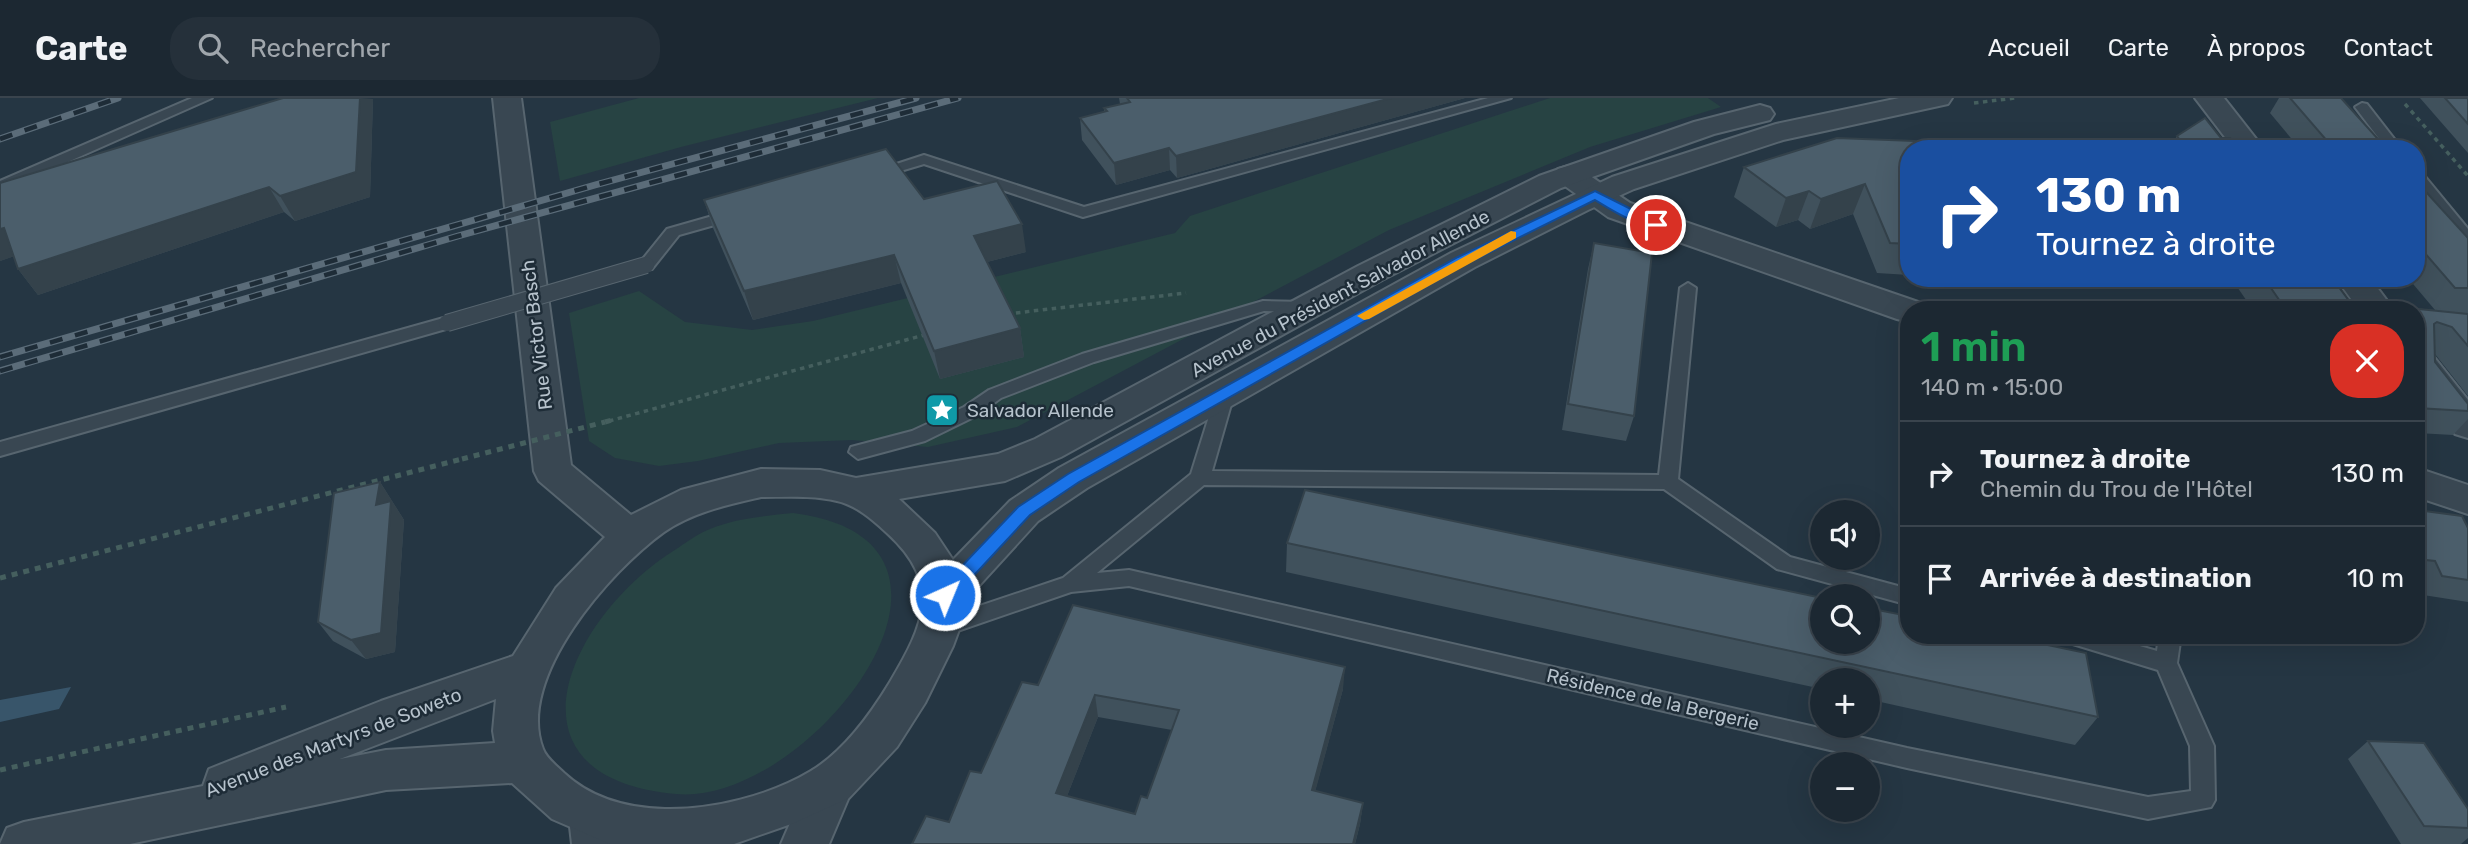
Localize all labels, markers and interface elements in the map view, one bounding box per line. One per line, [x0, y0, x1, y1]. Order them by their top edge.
search box [170, 17, 660, 80]
text: Carte [35, 29, 128, 68]
icon: search [194, 29, 232, 67]
text: Rechercher [250, 33, 390, 64]
text: Accueil [1988, 34, 2070, 62]
text: Carte [2108, 34, 2169, 62]
text: À propos [2207, 34, 2306, 62]
text: Contact [2344, 34, 2433, 62]
text: 130 m [2036, 166, 2181, 224]
icon: right [1921, 168, 2012, 259]
pin [1626, 195, 1686, 255]
street label: Avenue du Président Salvador Allende [1187, 205, 1493, 382]
icon: arrive [1637, 206, 1675, 244]
text: Tournez à droite [2036, 225, 2276, 263]
street label: Rue Victor Basch [516, 259, 557, 411]
text: 1 min [1921, 322, 2027, 372]
button: close [2330, 324, 2404, 398]
text: 140 m · 15:00 [1921, 373, 2063, 401]
place icon: Salvador Allende [923, 391, 961, 429]
place label: Salvador Allende [967, 399, 1114, 422]
text: Tournez à droite [1980, 444, 2190, 475]
icon: right [1921, 455, 1959, 493]
text: 130 m [2331, 458, 2404, 489]
text: Chemin du Trou de l'Hôtel [1980, 475, 2253, 503]
map controls [1810, 500, 1880, 822]
button: sound [1810, 500, 1880, 570]
position arrow [908, 558, 982, 632]
icon: arrive [1921, 560, 1959, 598]
text: Arrivée à destination [1980, 563, 2252, 594]
text: 10 m [2347, 563, 2404, 594]
button: search [1810, 584, 1880, 654]
street label: Résidence de la Bergerie [1544, 664, 1762, 735]
button: + [1810, 668, 1880, 738]
street label: Avenue des Martyrs de Soweto [202, 683, 465, 802]
button: − [1810, 752, 1880, 822]

